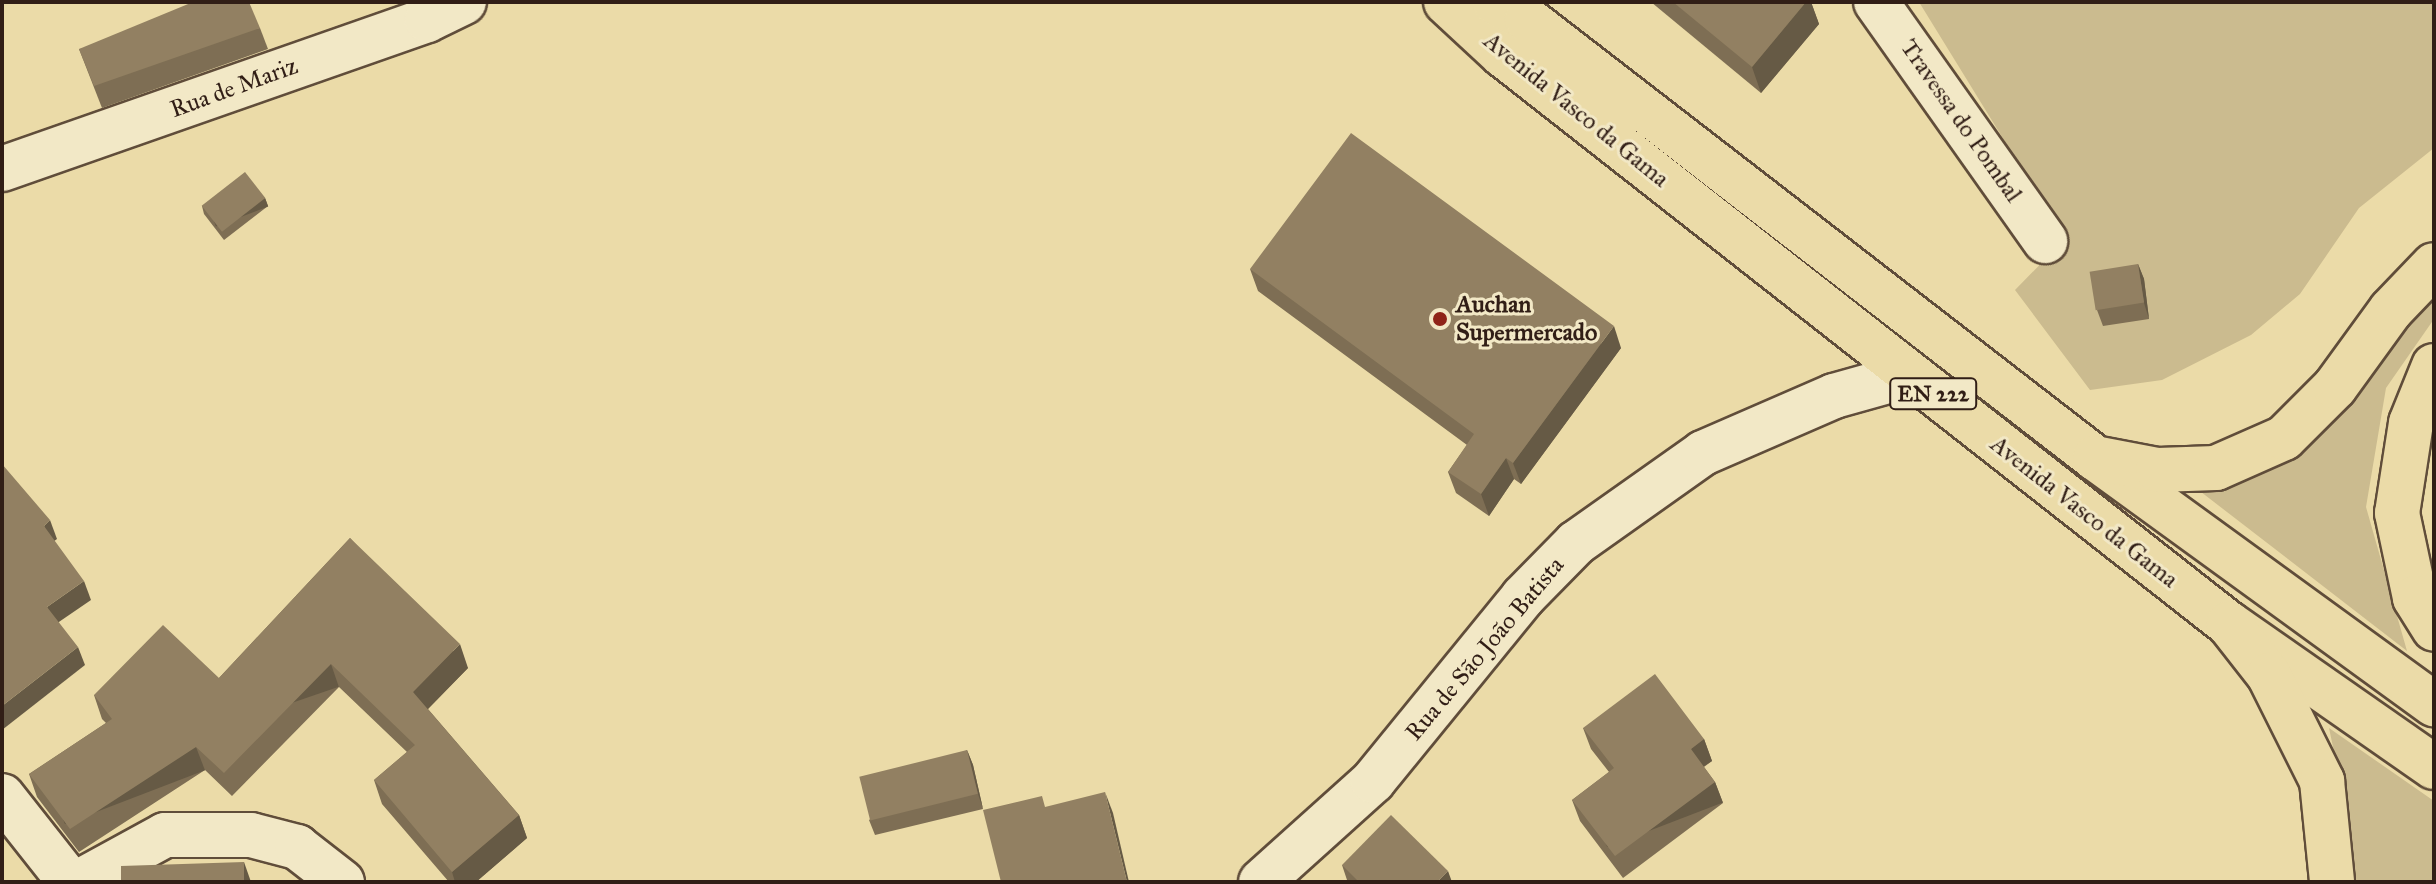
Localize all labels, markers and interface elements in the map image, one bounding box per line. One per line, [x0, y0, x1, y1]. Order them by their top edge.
street label: Avenida Vasco da Gama [1478, 26, 1674, 194]
street label: Travessa do Pombal [1894, 34, 2028, 208]
street label: Rua de Mariz [166, 52, 302, 124]
place label: Auchan Supermercado [1456, 291, 1597, 347]
marker: Auchan Supermercado [1431, 310, 1449, 328]
road number: EN 222 [1889, 376, 1977, 412]
street label: Avenida Vasco da Gama [1985, 430, 2183, 594]
street label: Rua de São João Batista [1400, 551, 1570, 747]

